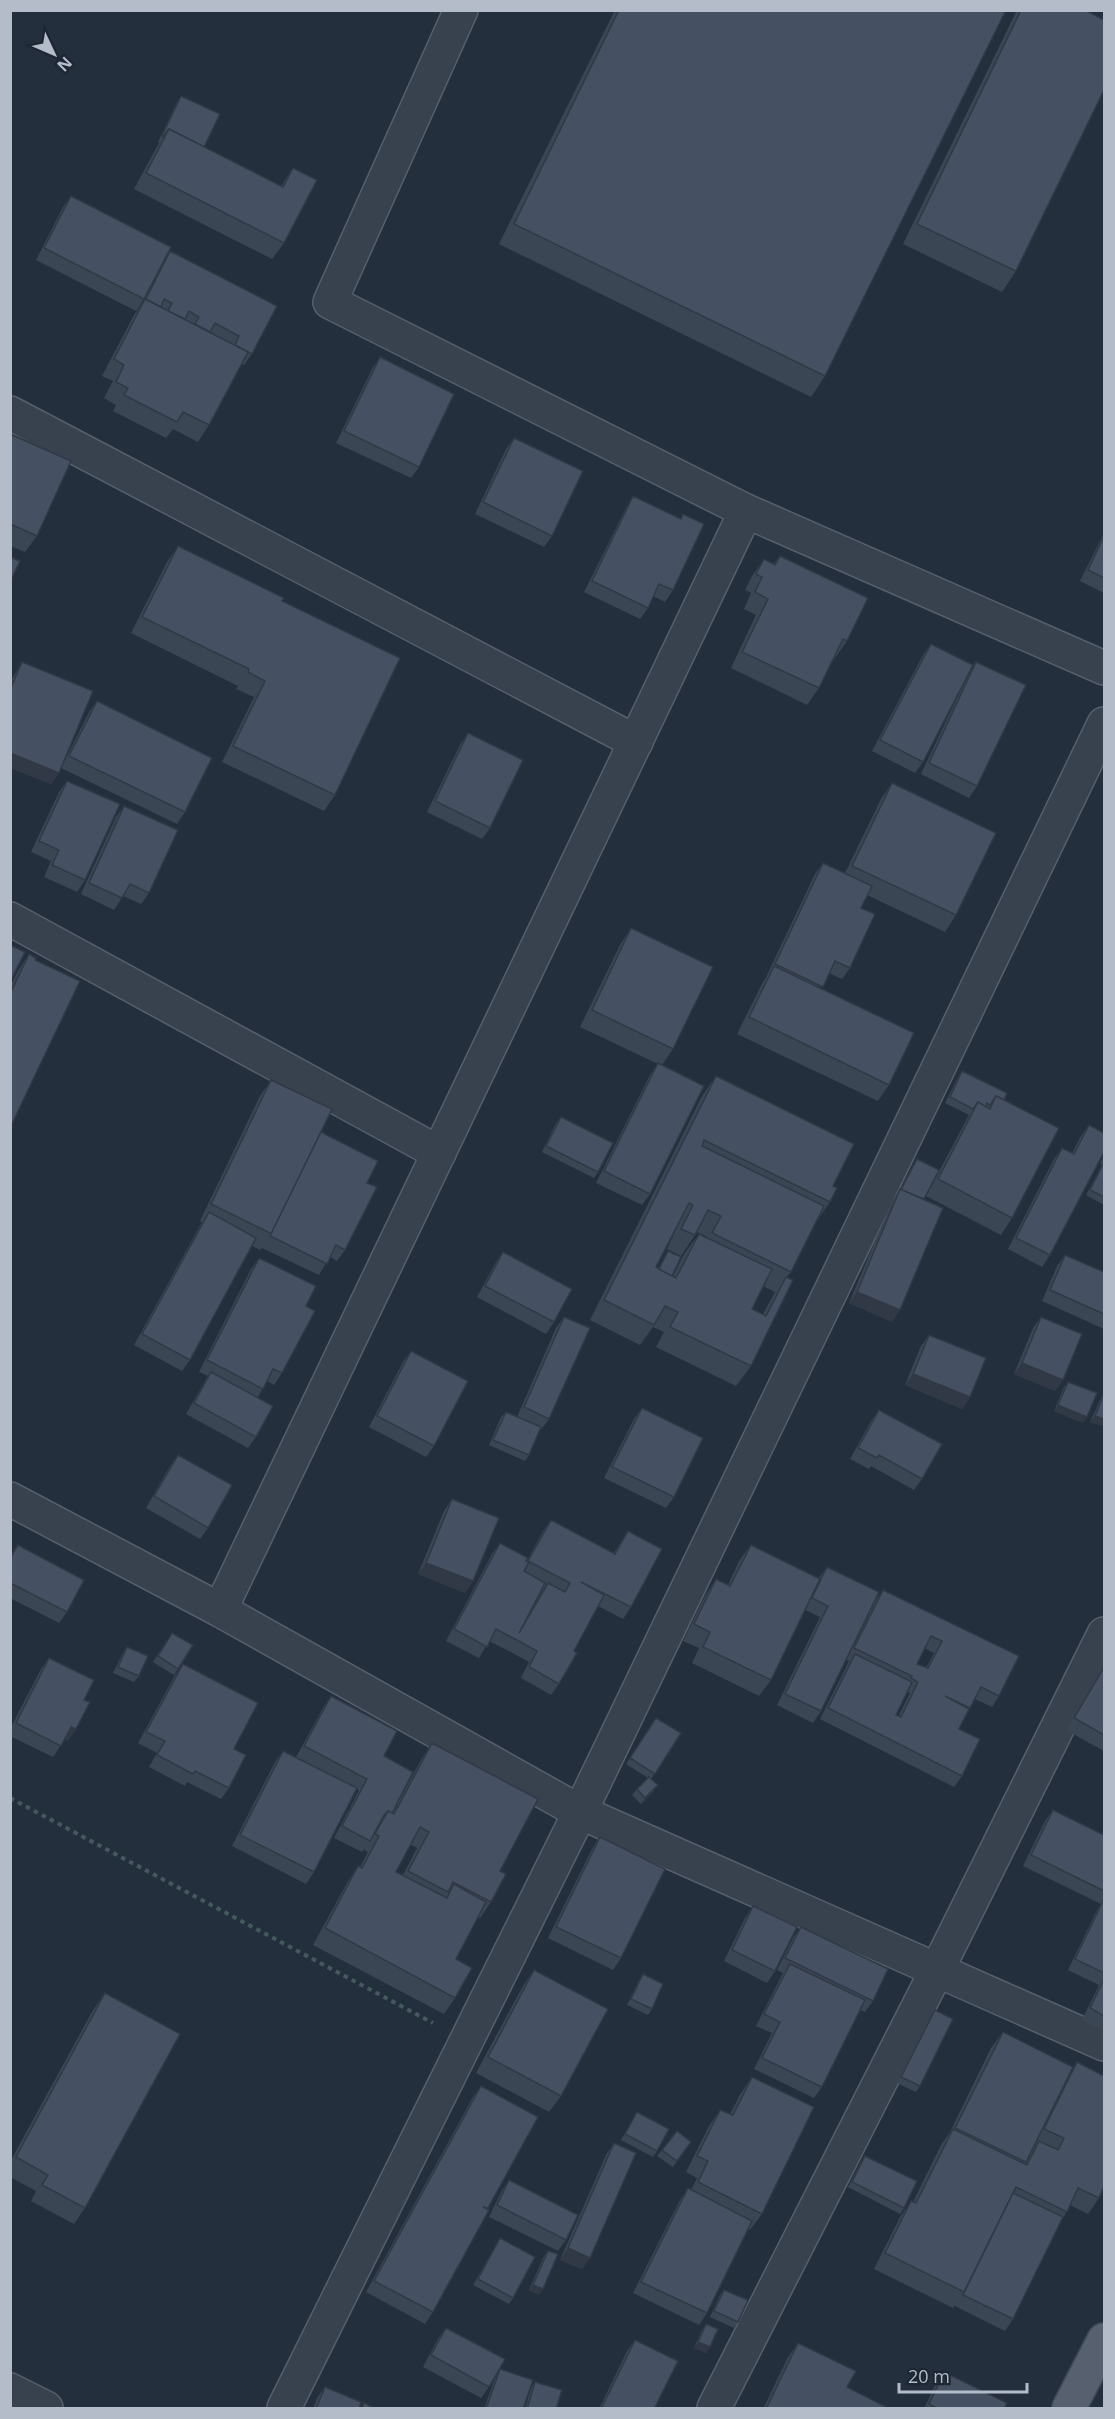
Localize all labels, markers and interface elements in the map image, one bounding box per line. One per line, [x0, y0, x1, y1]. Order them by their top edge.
north arrow [24, 24, 84, 84]
text: N [52, 52, 77, 77]
scale bar [899, 2356, 1026, 2394]
text: 20 m [908, 2364, 950, 2388]

